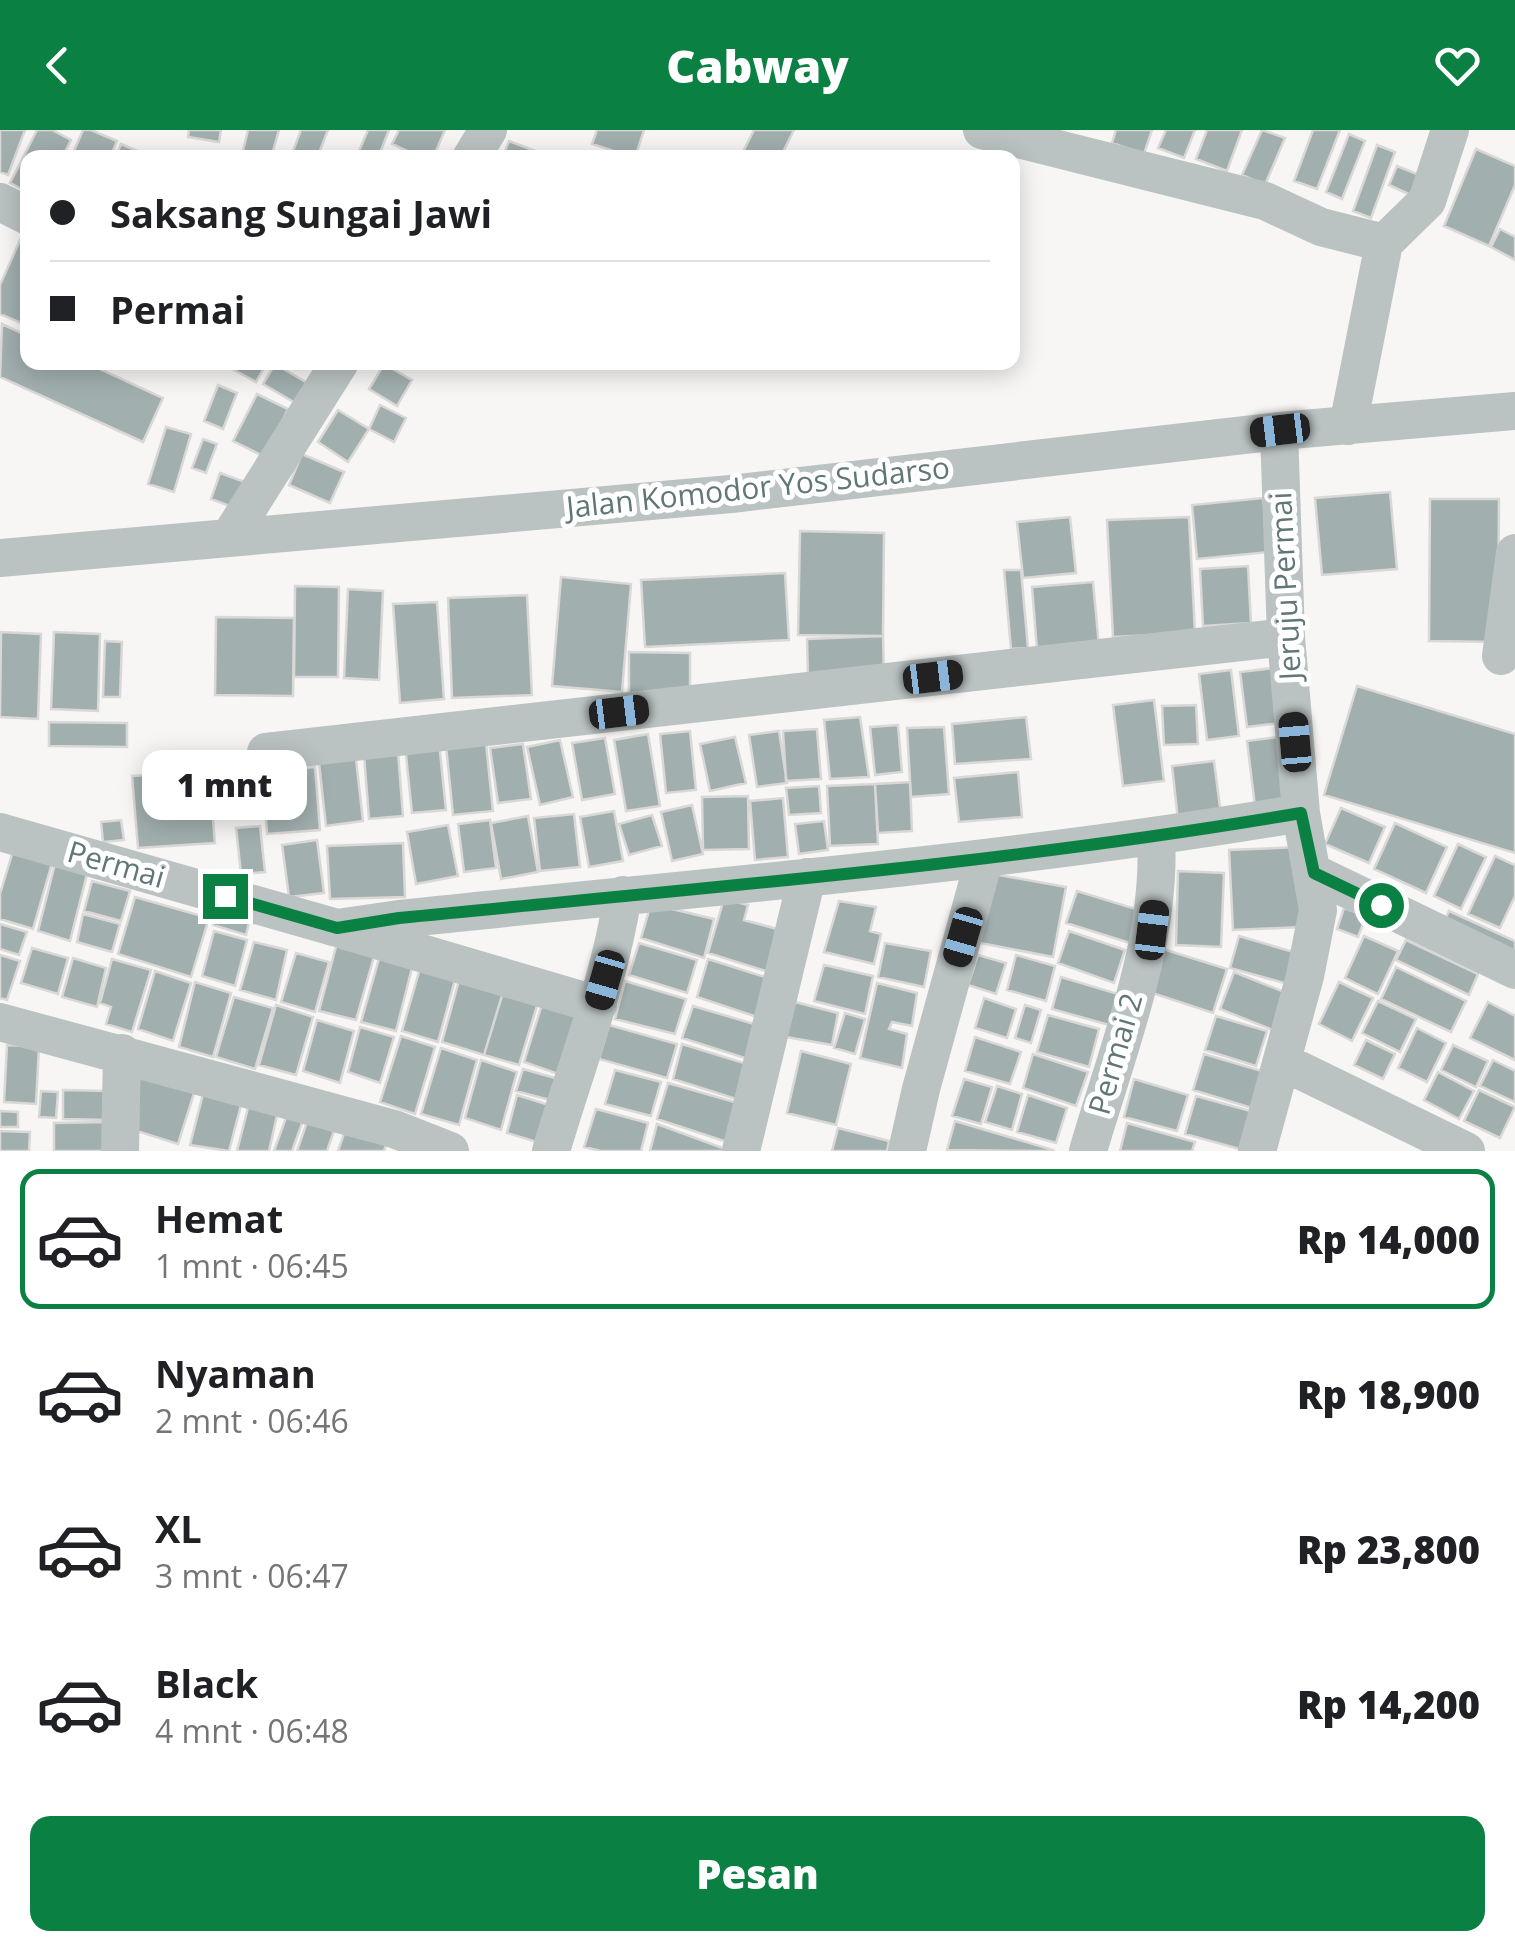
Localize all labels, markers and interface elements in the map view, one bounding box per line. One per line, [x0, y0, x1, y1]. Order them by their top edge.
text: Cabway [666, 35, 849, 96]
icon: back [30, 38, 85, 93]
icon: heart [1430, 38, 1485, 93]
text: Saksang Sungai Jawi [110, 187, 492, 239]
text: Permai [110, 283, 245, 335]
car [1248, 411, 1312, 449]
street label: Jalan Komodor Yos Sudarso [561, 446, 952, 527]
street label: Jeruju Permai [1259, 491, 1310, 684]
car [901, 658, 965, 696]
car [587, 693, 651, 731]
car [1277, 711, 1313, 773]
callout: 1 mnt [142, 751, 308, 821]
text: 1 mnt [177, 763, 272, 806]
street label: Permai [63, 830, 170, 897]
route end [203, 874, 248, 919]
route start [1359, 883, 1404, 928]
car [1133, 898, 1171, 962]
car [940, 904, 986, 970]
car [582, 947, 628, 1013]
street label: Permai 2 [1078, 988, 1151, 1119]
text: Hemat [155, 1192, 283, 1244]
icon: car [35, 1194, 125, 1284]
text: Rp 14,000 [1297, 1213, 1480, 1265]
text: 1 mnt · 06:45 [155, 1244, 349, 1287]
text: Nyaman [155, 1347, 316, 1399]
icon: car [35, 1349, 125, 1439]
text: Rp 18,900 [1297, 1368, 1480, 1420]
text: 2 mnt · 06:46 [155, 1399, 349, 1442]
text: XL [155, 1502, 202, 1554]
icon: car [35, 1504, 125, 1594]
text: Rp 23,800 [1297, 1523, 1480, 1575]
text: 3 mnt · 06:47 [155, 1554, 349, 1597]
text: Black [155, 1657, 258, 1709]
icon: car [35, 1659, 125, 1749]
text: Rp 14,200 [1297, 1678, 1480, 1730]
text: 4 mnt · 06:48 [155, 1709, 349, 1752]
button: Pesan [30, 1816, 1485, 1931]

